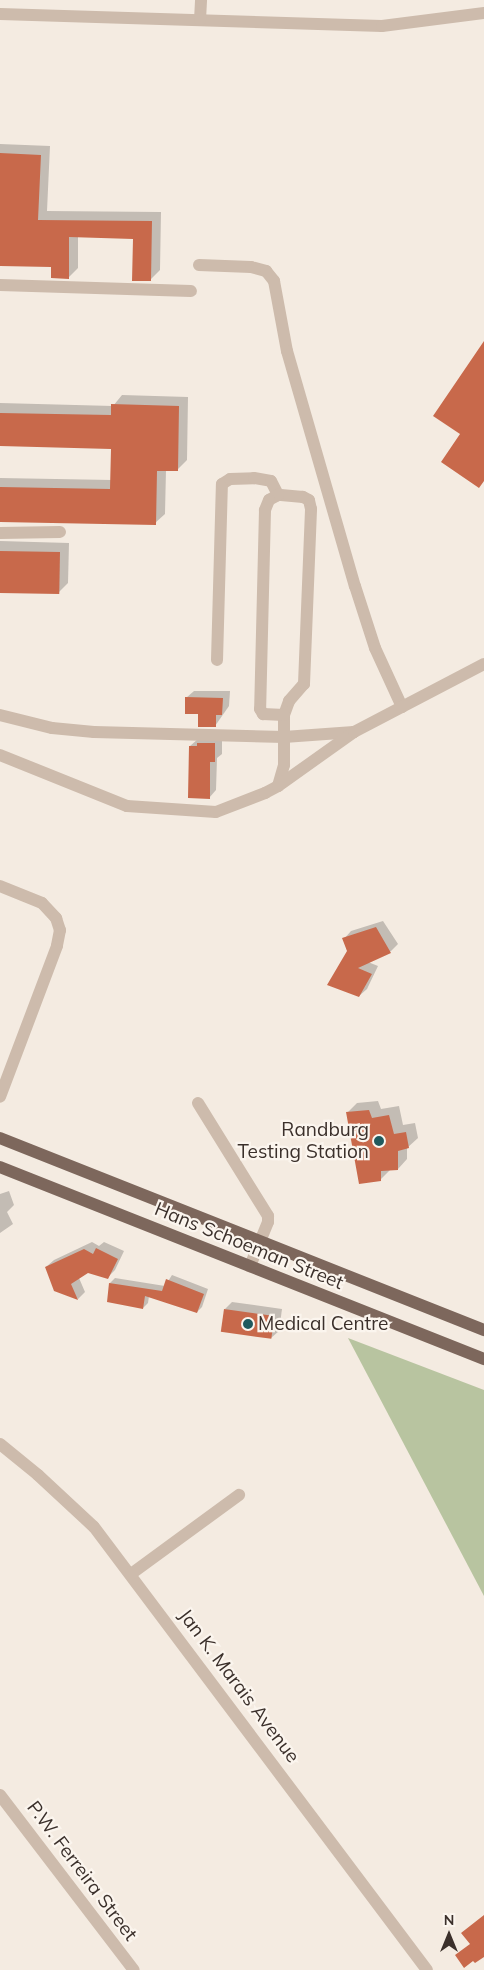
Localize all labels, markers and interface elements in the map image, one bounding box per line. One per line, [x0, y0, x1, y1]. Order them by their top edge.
place label: Randburg Testing Station [238, 1119, 369, 1163]
marker: Randburg Testing Station [373, 1135, 385, 1147]
street label: Hans Schoeman Street [151, 1198, 347, 1294]
place label: Medical Centre [258, 1313, 388, 1335]
marker: Medical Centre [242, 1318, 254, 1330]
street label: Jan K. Marais Avenue [174, 1605, 304, 1767]
street label: P.W. Ferreira Street [22, 1797, 142, 1945]
north arrow [424, 1910, 474, 1960]
text: N [444, 1911, 454, 1929]

